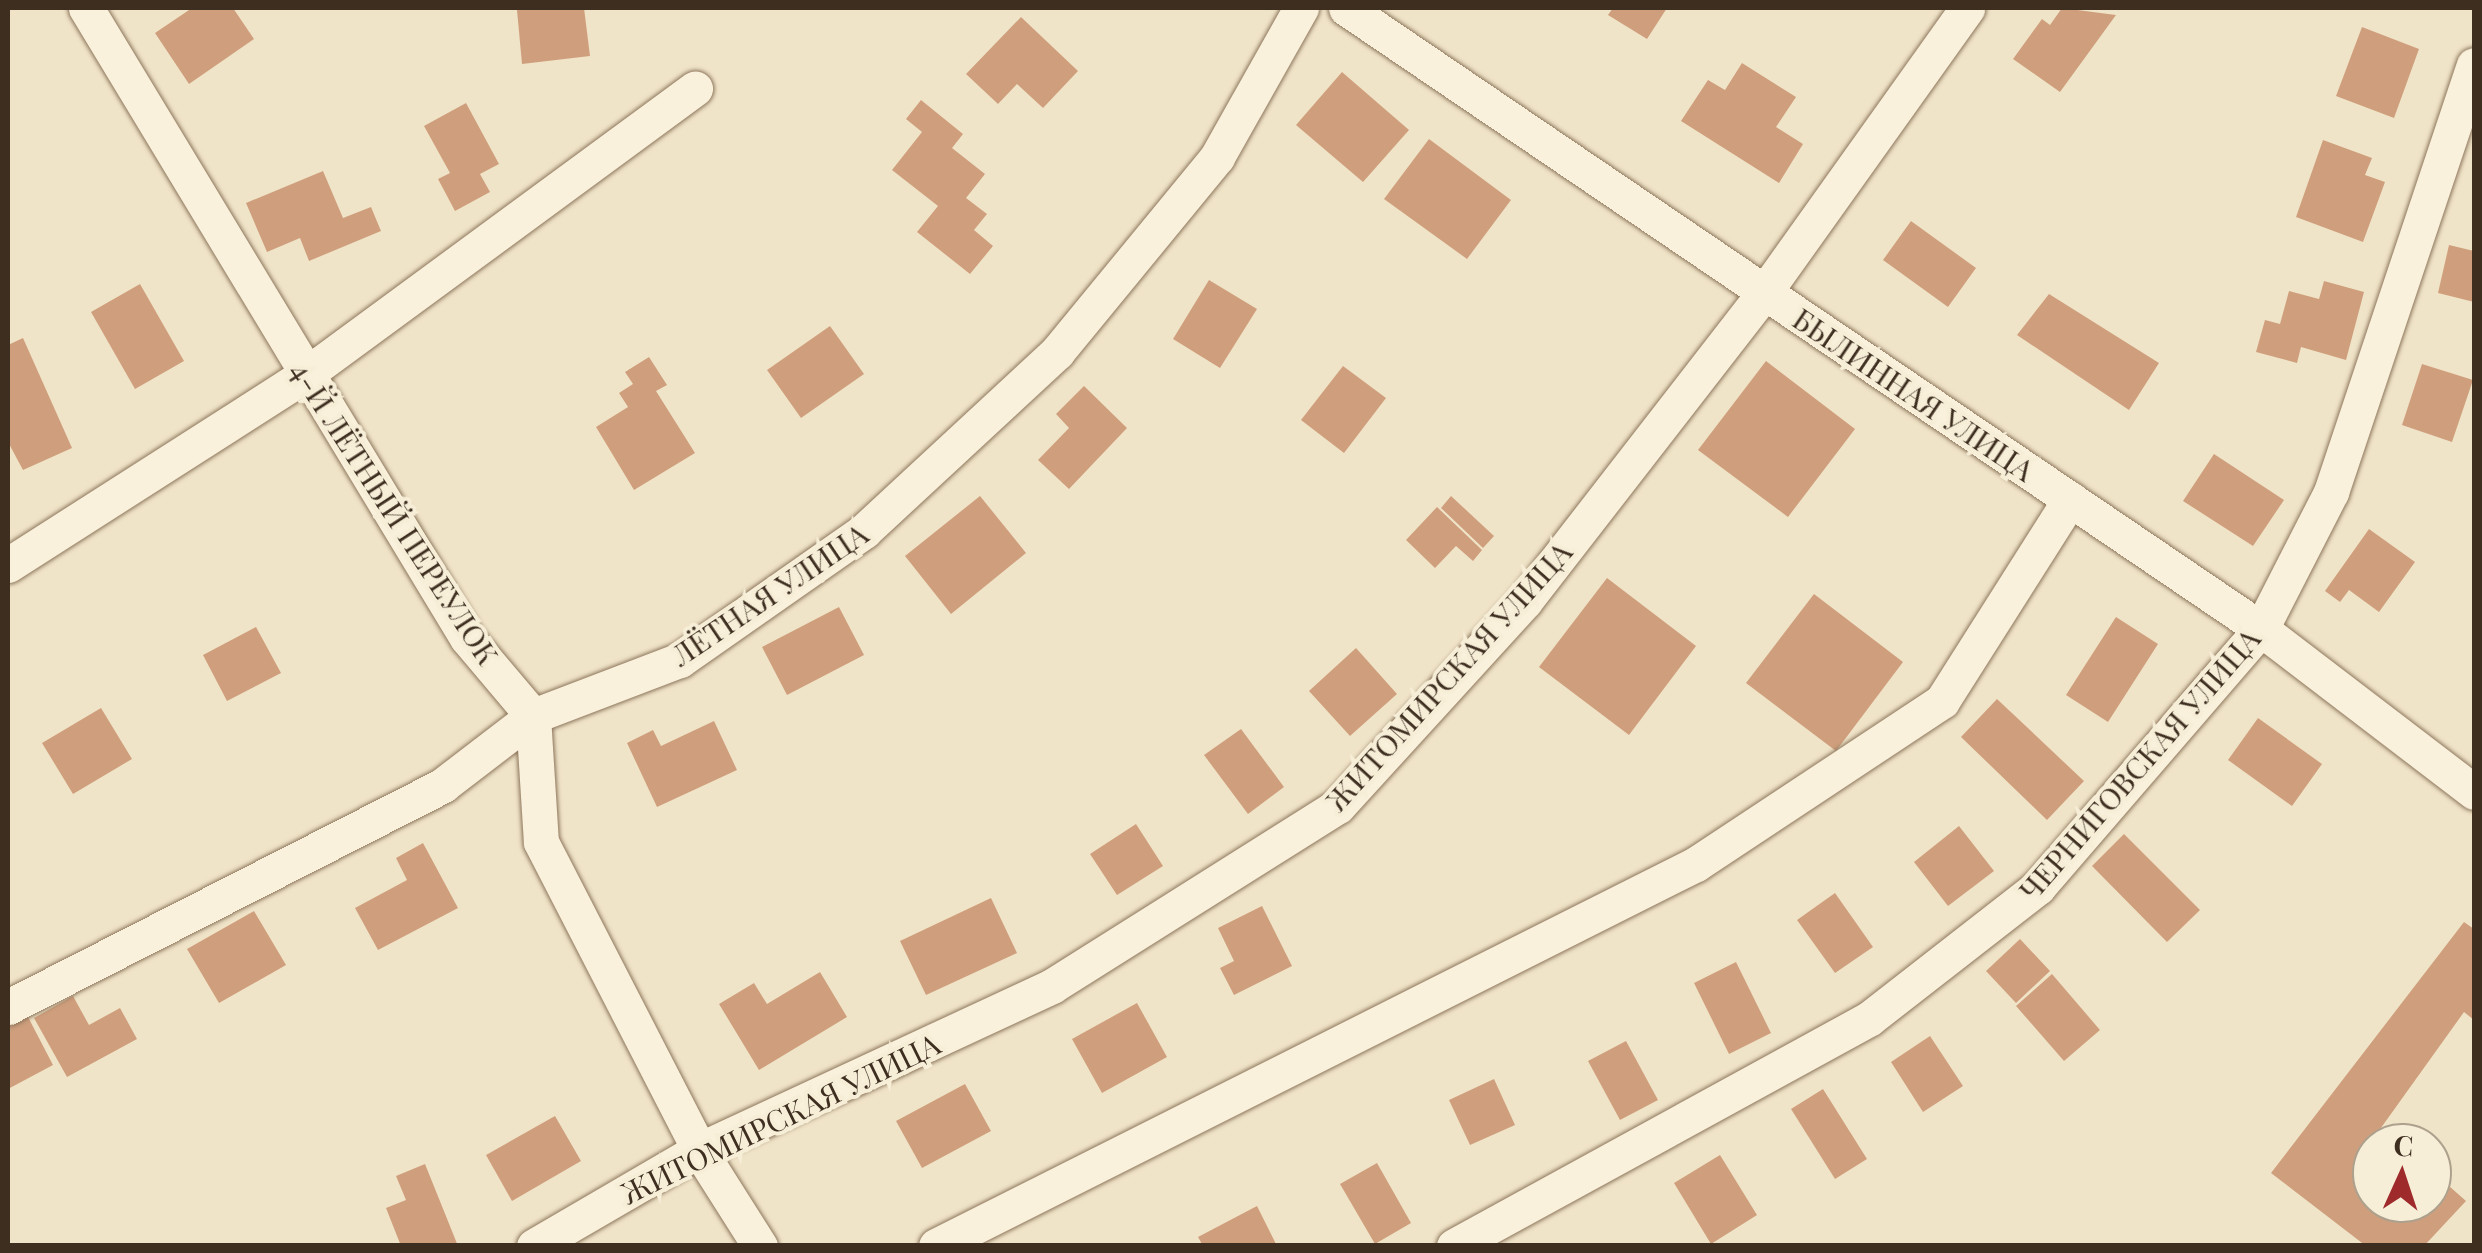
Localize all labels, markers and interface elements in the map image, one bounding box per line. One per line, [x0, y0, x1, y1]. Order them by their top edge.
street label: БЫЛИННАЯ УЛИЦА [1787, 300, 2041, 488]
street label: 4-Й ЛЁТНЫЙ ПЕРЕУЛОК [283, 354, 507, 672]
street label: ЛЁТНАЯ УЛИЦА [664, 515, 874, 673]
street label: ЖИТОМИРСКАЯ УЛИЦА [1317, 534, 1579, 818]
street label: ЧЕРНИГОВСКАЯ УЛИЦА [2011, 621, 2267, 907]
street label: ЖИТОМИРСКАЯ УЛИЦА [615, 1025, 945, 1211]
north arrow [2352, 1123, 2452, 1223]
text: С [2393, 1126, 2414, 1164]

